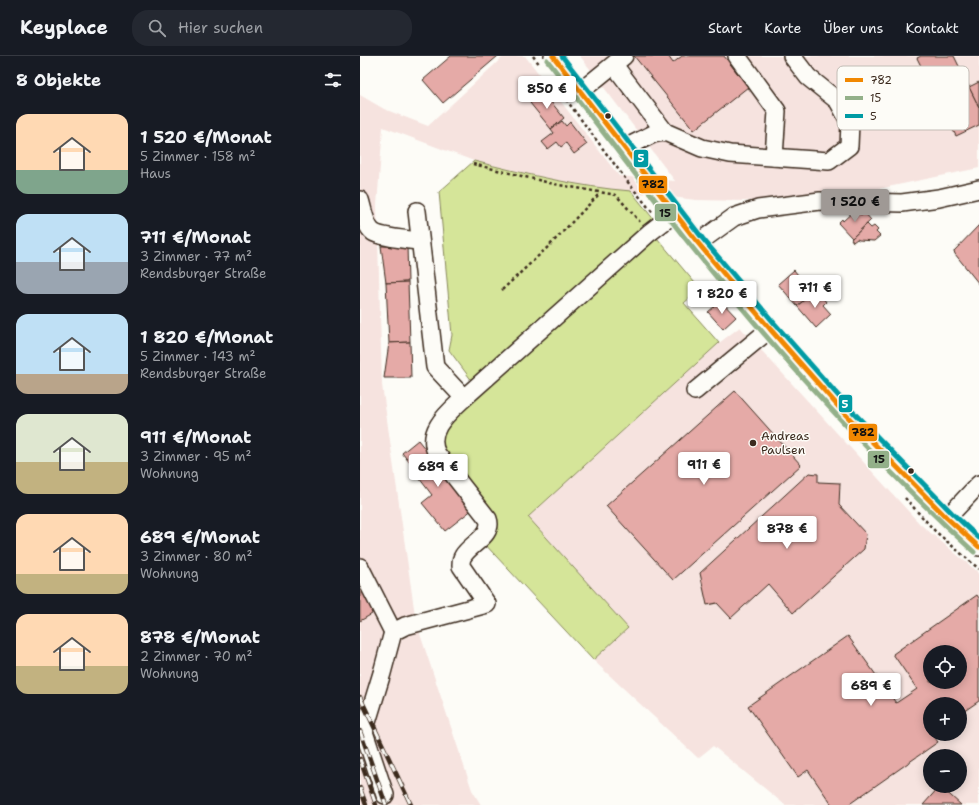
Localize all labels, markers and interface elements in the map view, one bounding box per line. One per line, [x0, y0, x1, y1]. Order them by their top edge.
search box [132, 10, 412, 46]
text: Keyplace [20, 15, 108, 40]
icon: search [146, 17, 168, 39]
text: Hier suchen [178, 18, 263, 38]
text: Start [708, 19, 742, 37]
text: Karte [764, 19, 801, 37]
text: Über uns [823, 19, 883, 37]
text: Kontakt [905, 19, 959, 37]
legend [837, 66, 969, 130]
text: 8 Objekte [16, 69, 101, 91]
icon: filters [322, 69, 344, 91]
text: 782 [870, 73, 892, 88]
pin: 850 € [519, 76, 575, 110]
text: 850 € [527, 80, 567, 97]
text: 15 [870, 91, 881, 106]
text: 5 [870, 109, 877, 124]
unlabelled marker [603, 111, 613, 121]
text: 1 520 €/Monat [140, 126, 272, 148]
icon: home [48, 130, 96, 178]
text: 5 Zimmer · 158 m² [140, 148, 255, 165]
line badge: 5 [633, 149, 649, 168]
text: 5 [638, 151, 645, 166]
text: Haus [140, 165, 171, 182]
line badge: 782 [638, 175, 668, 194]
text: 782 [642, 177, 665, 192]
pin: 1 520 € [818, 189, 892, 223]
text: 1 520 € [830, 193, 880, 210]
line badge: 15 [654, 203, 677, 222]
text: 15 [659, 206, 671, 221]
text: 711 €/Monat [140, 226, 251, 248]
icon: home [48, 230, 96, 278]
text: 3 Zimmer · 77 m² [140, 248, 252, 265]
text: Rendsburger Straße [140, 265, 266, 282]
pin: 711 € [787, 275, 843, 309]
text: 711 € [798, 279, 832, 296]
pin: 1 820 € [685, 281, 759, 315]
text: 1 820 € [697, 285, 747, 302]
text: 1 820 €/Monat [140, 326, 273, 348]
icon: home [48, 330, 96, 378]
text: 5 Zimmer · 143 m² [140, 348, 256, 365]
text: Rendsburger Straße [140, 365, 266, 382]
line badge: 5 [838, 394, 853, 413]
text: 5 [842, 397, 849, 412]
line badge: 782 [848, 423, 878, 442]
text: 782 [852, 425, 875, 440]
text: 911 €/Monat [140, 426, 251, 448]
place label: Andreas Paulsen [761, 428, 810, 458]
icon: home [48, 430, 96, 478]
marker: Andreas Paulsen [748, 438, 758, 448]
text: 3 Zimmer · 95 m² [140, 448, 251, 465]
line badge: 15 [867, 450, 890, 469]
pin: 911 € [676, 452, 732, 486]
text: 15 [873, 452, 885, 467]
pin: 689 € [410, 454, 466, 488]
text: 911 € [687, 456, 721, 473]
text: 689 € [418, 458, 458, 475]
text: Wohnung [140, 465, 199, 482]
unlabelled marker [906, 466, 916, 476]
pin: 878 € [759, 516, 815, 550]
text: 878 € [767, 520, 807, 537]
text: 689 €/Monat [140, 526, 260, 548]
icon: home [48, 530, 96, 578]
text: 3 Zimmer · 80 m² [140, 548, 253, 565]
text: Wohnung [140, 565, 199, 582]
text: 878 €/Monat [140, 626, 260, 648]
icon: home [48, 630, 96, 678]
map controls [923, 645, 967, 793]
button: locate [923, 645, 967, 689]
text: 2 Zimmer · 70 m² [140, 648, 252, 665]
text: Wohnung [140, 665, 199, 682]
pin: 689 € [843, 673, 899, 707]
text: 689 € [851, 677, 891, 694]
button: + [923, 697, 967, 741]
button: − [923, 749, 967, 793]

